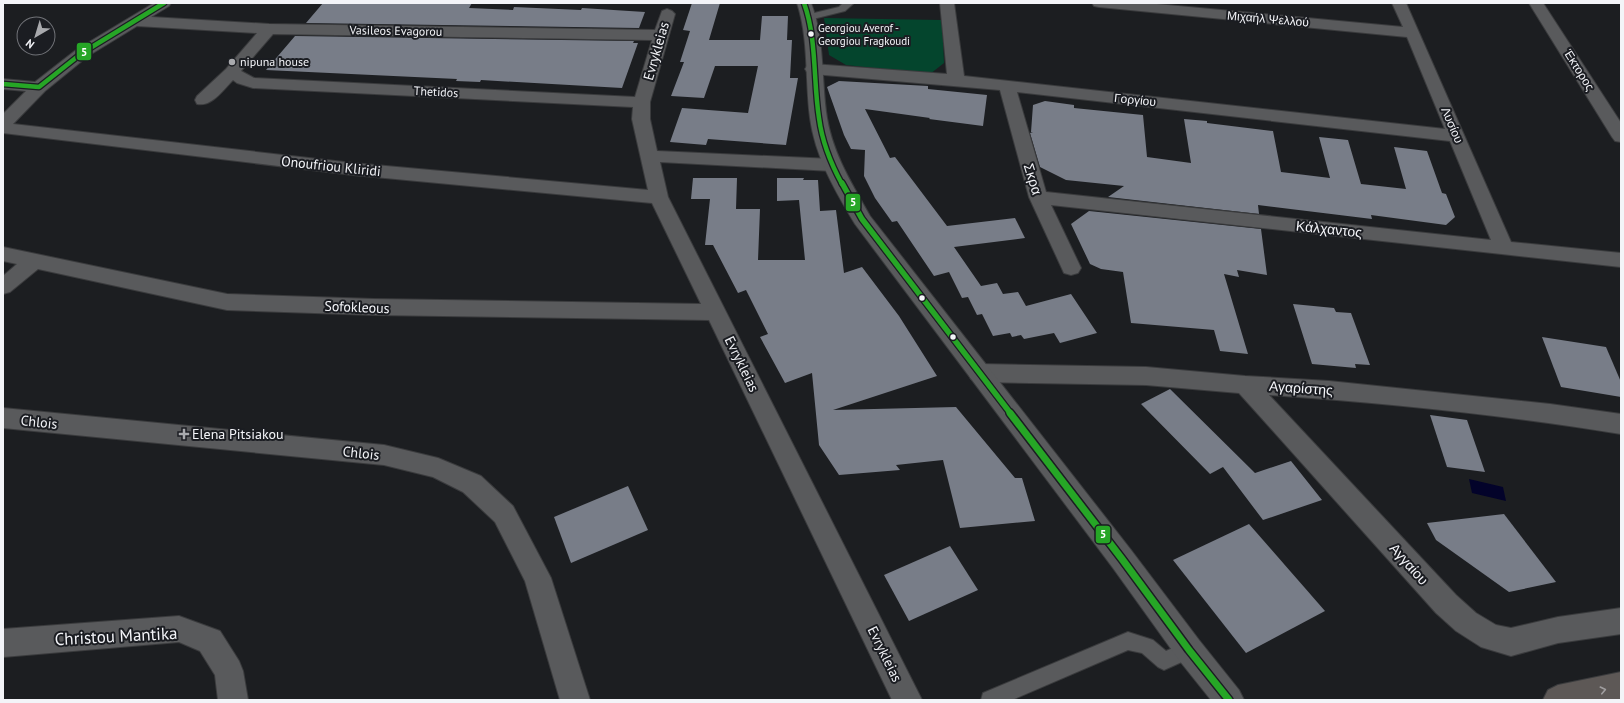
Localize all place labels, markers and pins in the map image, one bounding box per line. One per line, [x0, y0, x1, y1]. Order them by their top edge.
place label: Georgiou Averof - Georgiou Fragkoudi [818, 21, 910, 48]
marker: Georgiou Averof - Georgiou Fragkoudi [806, 29, 816, 39]
place label: nipuna house [240, 54, 309, 69]
marker: nipuna house [227, 57, 237, 67]
unlabelled marker [917, 293, 927, 303]
unlabelled marker [948, 332, 958, 342]
place label: Elena Pitsiakou [192, 425, 284, 443]
marker: Elena Pitsiakou [179, 429, 189, 439]

